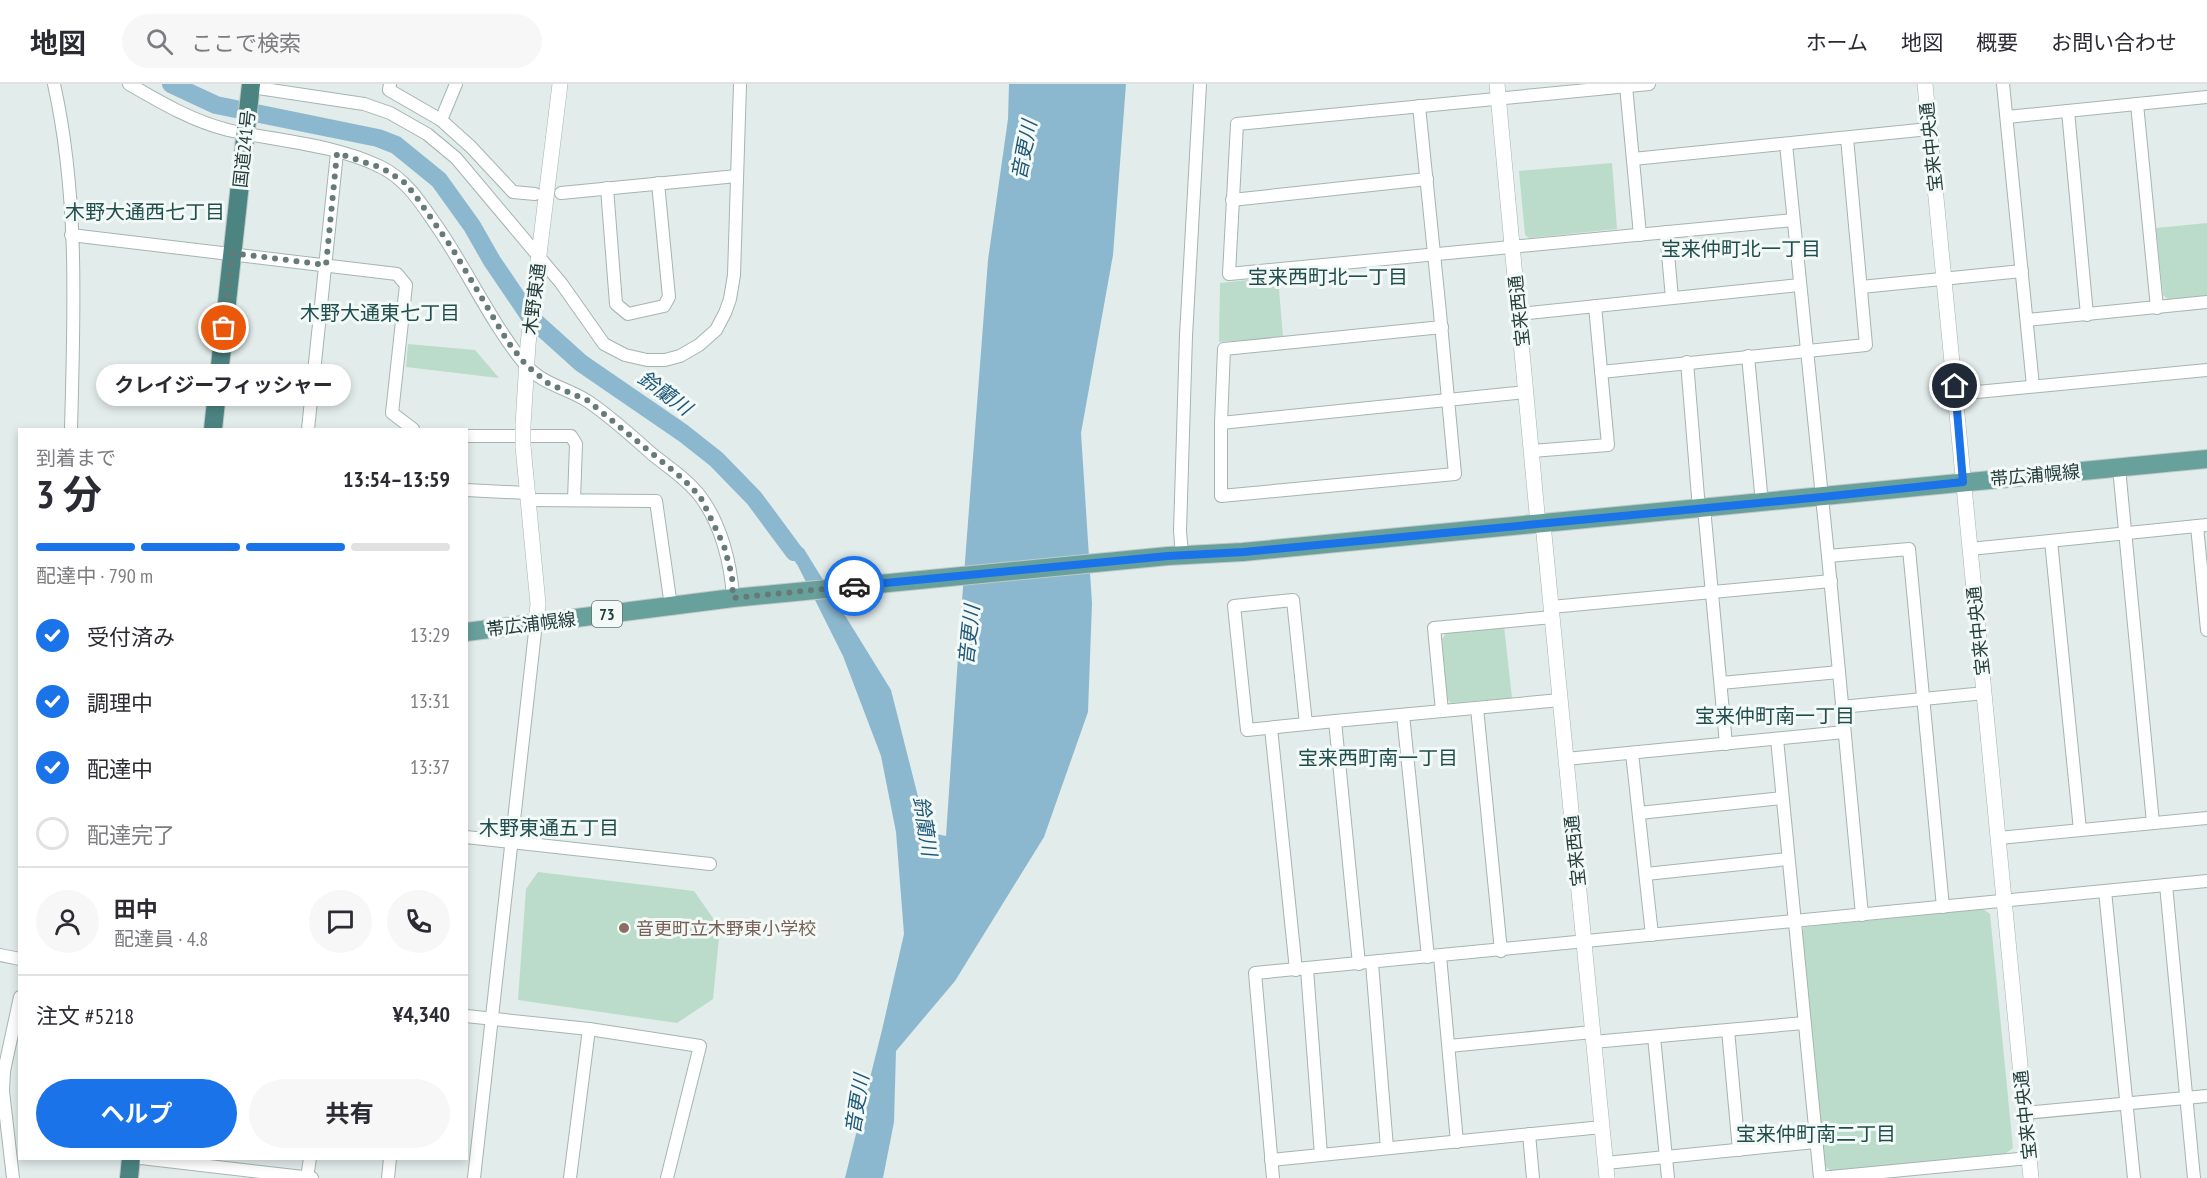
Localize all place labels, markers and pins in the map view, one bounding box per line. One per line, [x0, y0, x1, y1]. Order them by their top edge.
pin [198, 302, 249, 353]
pin [1929, 360, 1980, 411]
callout: クレイジーフィッシャー [97, 364, 352, 406]
place label: 音更町立木野東小学校 [636, 917, 816, 940]
marker: 音更町立木野東小学校 [617, 921, 631, 935]

